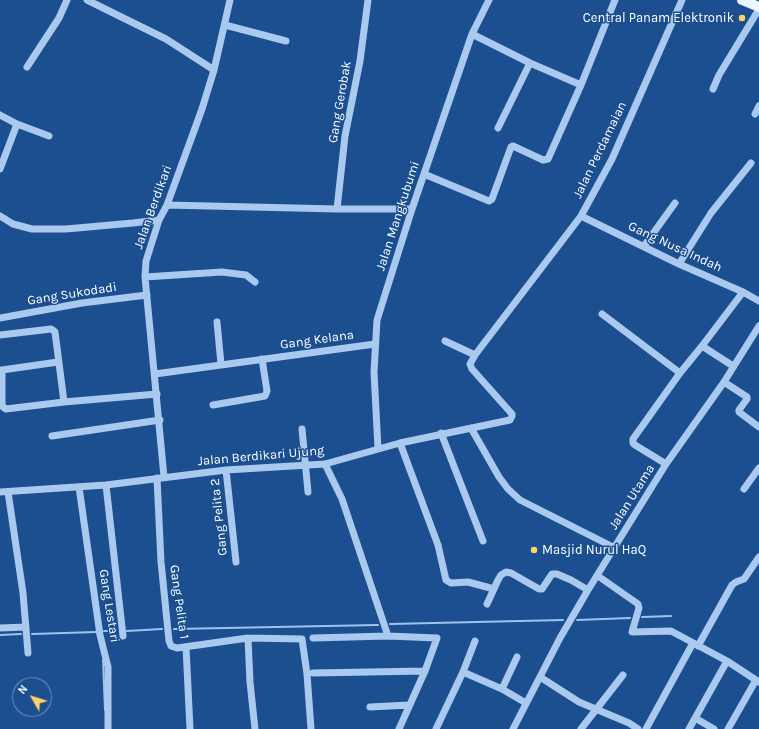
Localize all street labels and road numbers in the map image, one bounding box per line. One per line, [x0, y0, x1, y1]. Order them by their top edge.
street label: Gang Gerobak [325, 60, 355, 144]
street label: Jalan Perdamaian [570, 99, 630, 201]
street label: Jalan Mangkubumi [373, 159, 423, 273]
street label: Jalan Berdikari [131, 163, 175, 251]
street label: Gang Nusa Indah [626, 218, 724, 276]
street label: Gang Sukodadi [26, 279, 118, 309]
street label: Gang Kelana [279, 327, 355, 353]
street label: Jalan Berdikari Ujung [197, 443, 325, 469]
street label: Jalan Utama [606, 461, 658, 533]
street label: Gang Pelita 2 [207, 477, 231, 557]
street label: Gang Pelita 1 [166, 564, 192, 640]
street label: Gang Lestari [96, 568, 122, 644]

